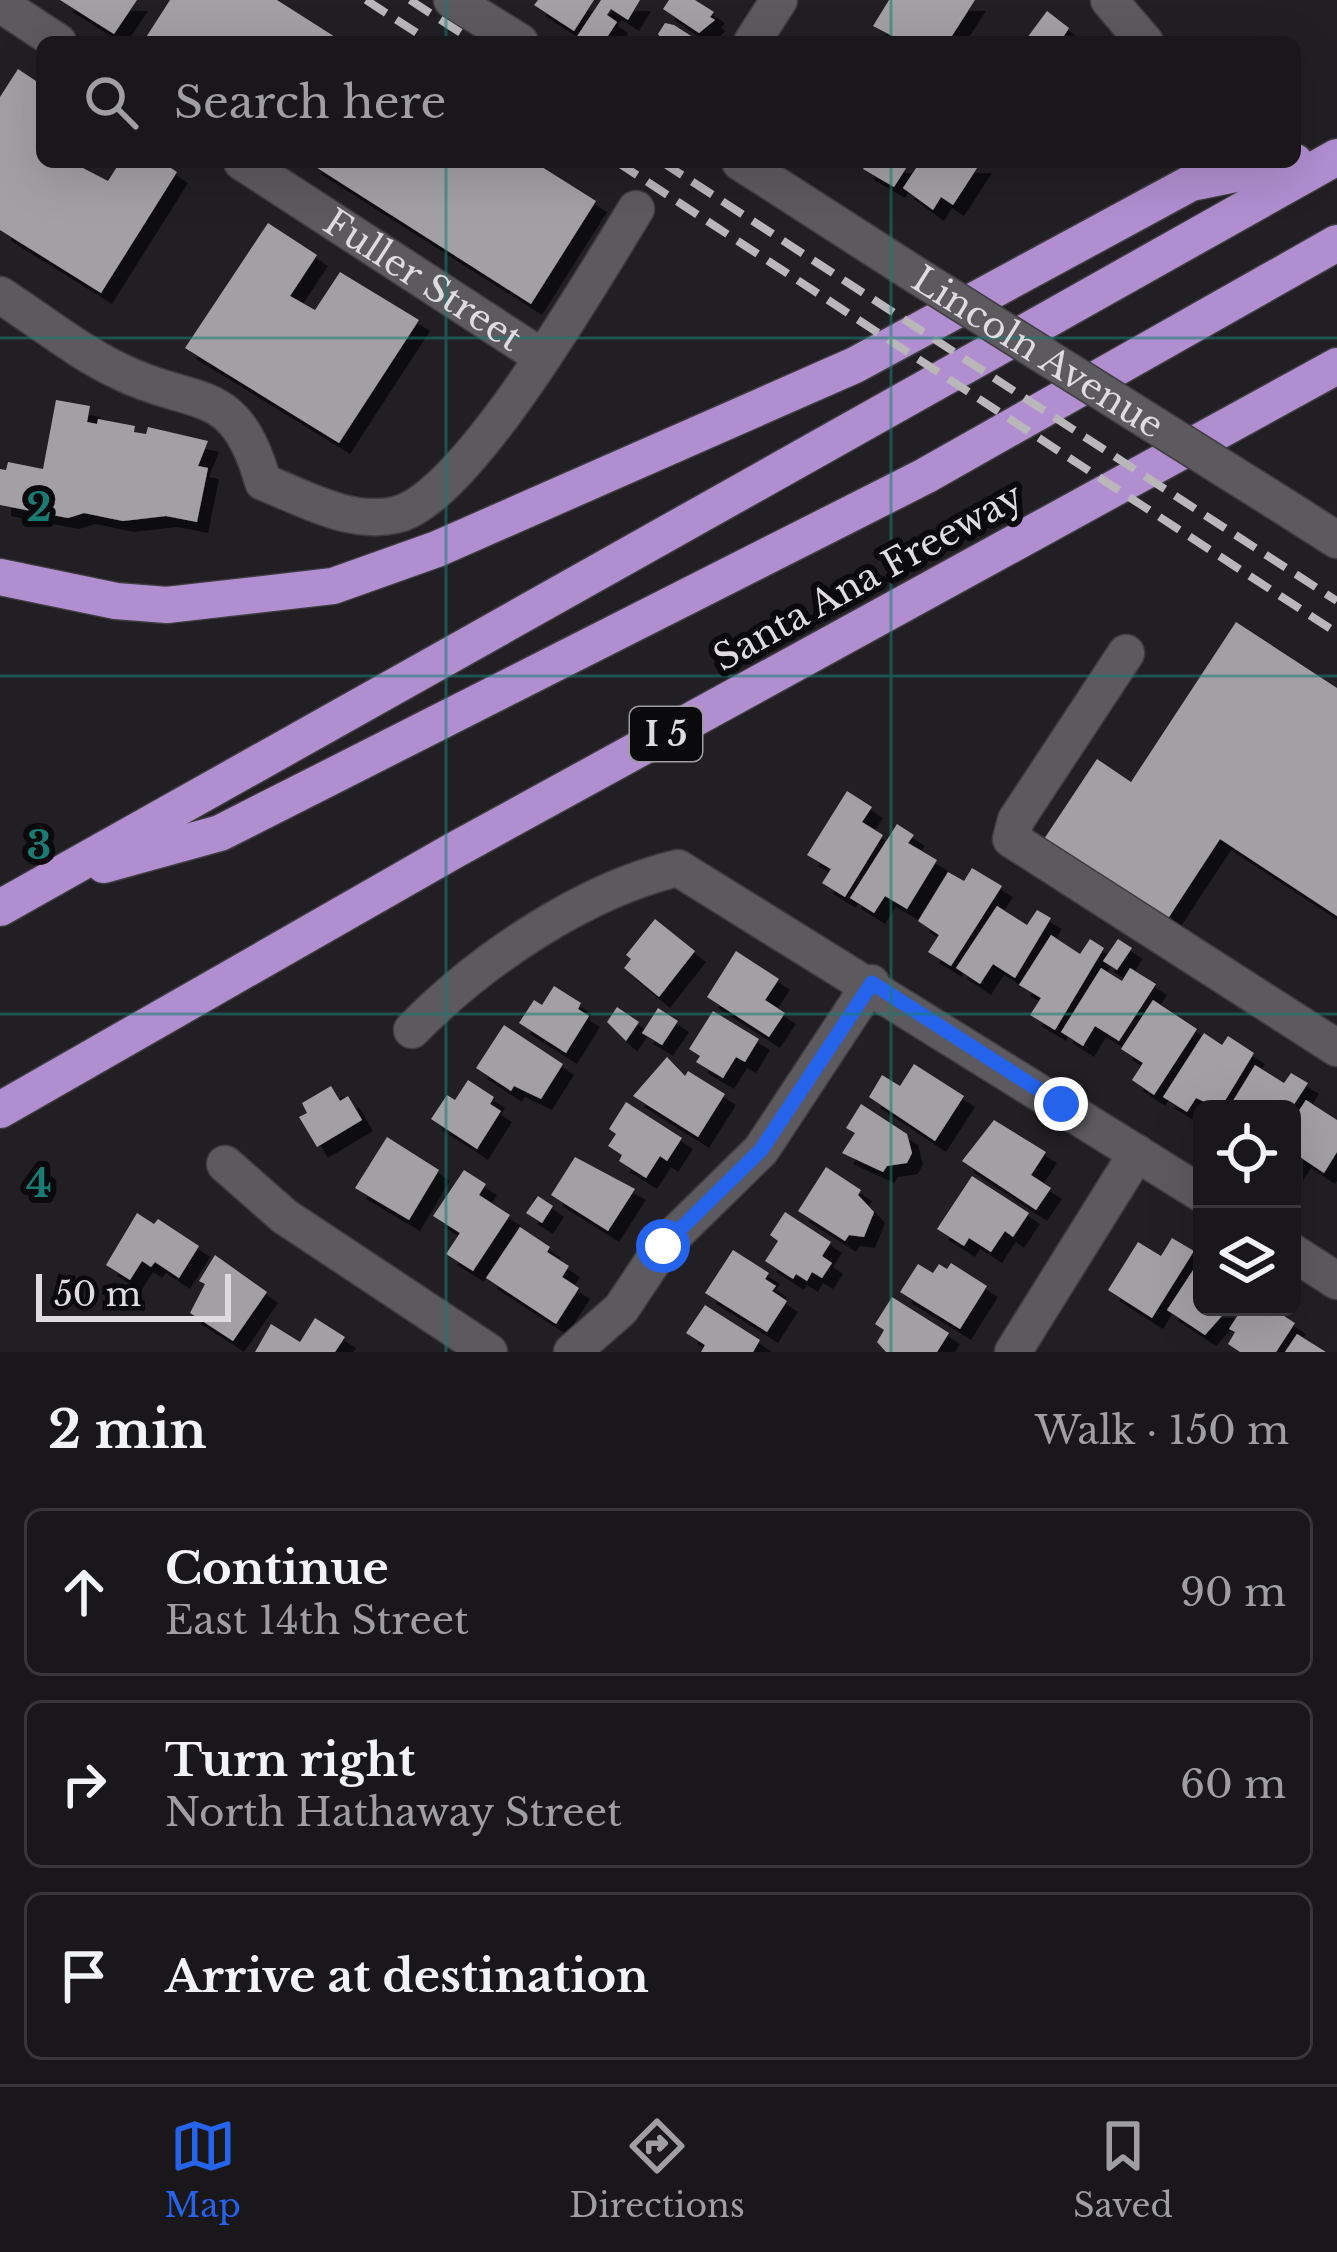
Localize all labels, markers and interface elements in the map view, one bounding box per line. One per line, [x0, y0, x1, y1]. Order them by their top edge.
search box [36, 36, 1301, 168]
icon: search [78, 69, 144, 135]
text: Search here [174, 74, 446, 130]
street label: Fuller Street [316, 199, 531, 361]
street label: Lincoln Avenue [904, 256, 1172, 448]
street label: Santa Ana Freeway [706, 473, 1030, 681]
text: 2 [26, 483, 52, 532]
road number: I 5 [630, 707, 702, 761]
text: 3 [27, 821, 51, 870]
route end [1034, 1077, 1088, 1131]
map controls [1193, 1100, 1301, 1316]
button: locate [1193, 1100, 1301, 1208]
text: 4 [26, 1159, 52, 1208]
button: layers [1193, 1208, 1301, 1316]
route start [636, 1219, 690, 1273]
scale bar [36, 1268, 231, 1321]
text: 50 m [54, 1274, 141, 1315]
text: 2 min [48, 1399, 207, 1462]
text: Walk · 150 m [1035, 1406, 1289, 1455]
text: Continue [165, 1540, 389, 1596]
icon: ahead [51, 1559, 117, 1625]
text: 90 m [1180, 1568, 1286, 1617]
text: East 14th Street [165, 1596, 469, 1645]
text: Turn right [165, 1732, 415, 1788]
icon: right [51, 1751, 117, 1817]
text: 60 m [1180, 1760, 1286, 1809]
text: North Hathaway Street [165, 1788, 622, 1837]
icon: arrive [51, 1943, 117, 2009]
text: Arrive at destination [165, 1948, 649, 2004]
tab: Map [164, 2113, 241, 2226]
tab: Directions [569, 2113, 745, 2226]
tab: Saved [1073, 2113, 1173, 2226]

